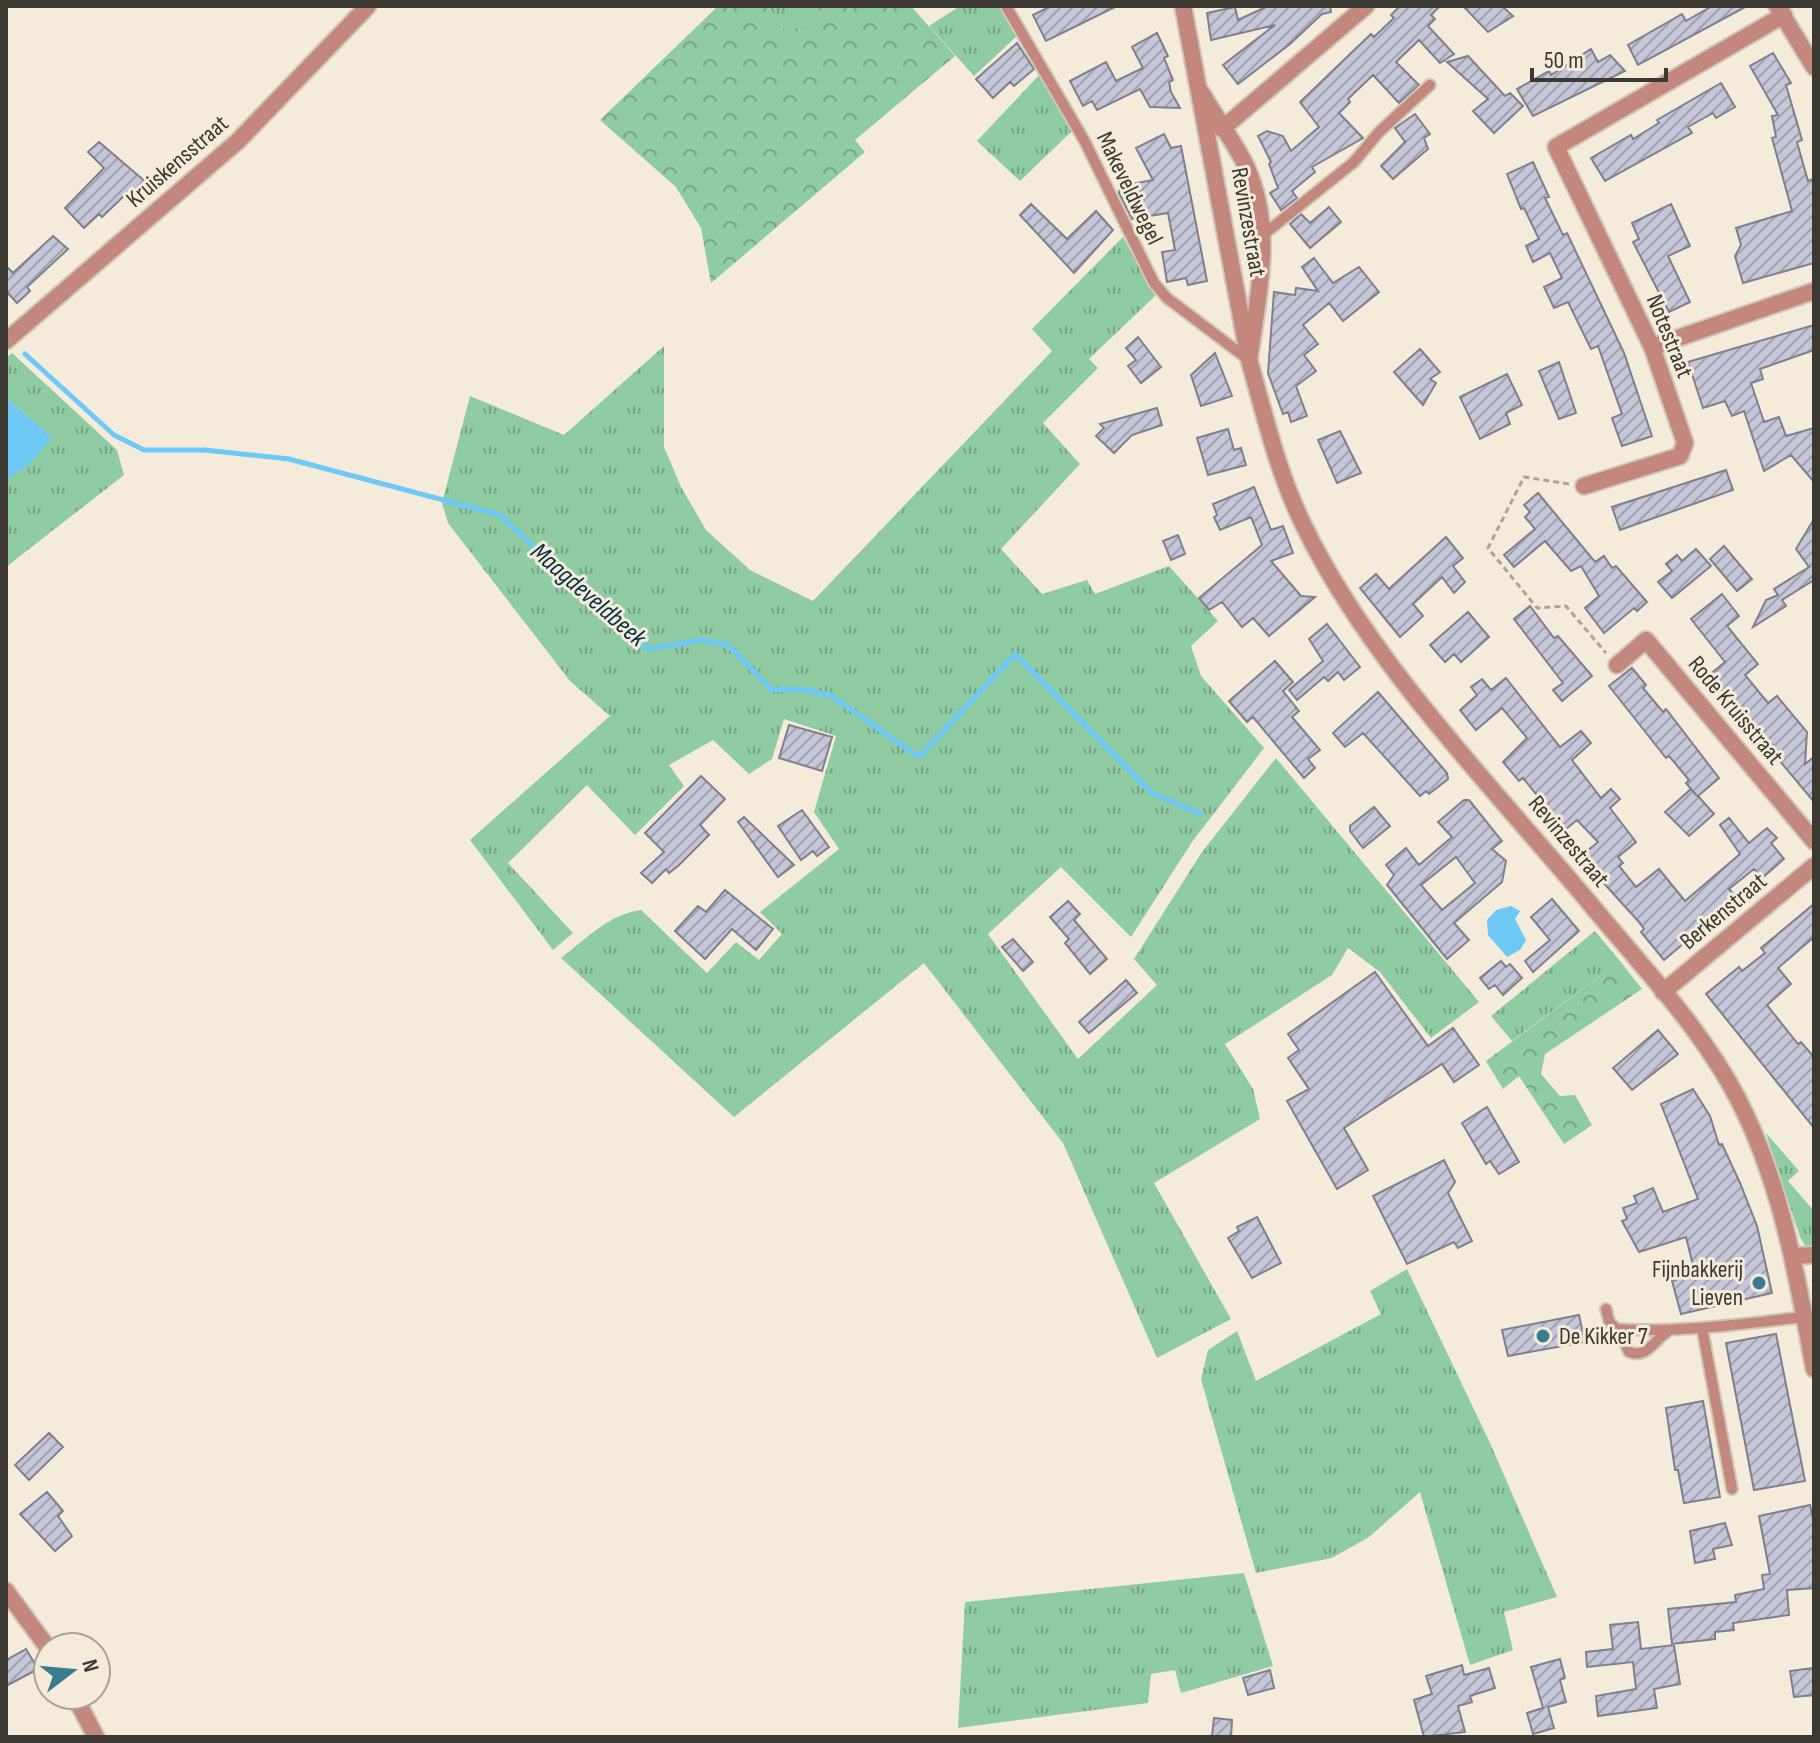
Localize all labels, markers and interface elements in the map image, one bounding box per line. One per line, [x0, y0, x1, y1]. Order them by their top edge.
scale bar [1532, 32, 1666, 82]
text: 50 m [1544, 46, 1584, 75]
street label: Kruiskensstraat [120, 109, 234, 214]
street label: Makeveldwegel [1090, 127, 1169, 249]
street label: Revinzestraat [1225, 165, 1272, 279]
street label: Notestraat [1640, 290, 1699, 382]
water label: Maagdeveldbeek [524, 537, 653, 655]
street label: Rode Kruisstraat [1682, 650, 1789, 771]
street label: Revinzestraat [1522, 790, 1615, 893]
street label: Berkenstraat [1674, 867, 1773, 956]
place label: Fijnbakkerij Lieven [1652, 1255, 1743, 1312]
marker: Fijnbakkerij Lieven [1750, 1274, 1768, 1292]
place label: De Kikker 7 [1559, 1322, 1648, 1351]
marker: De Kikker 7 [1534, 1327, 1552, 1345]
north arrow [32, 1631, 112, 1711]
text: N [75, 1657, 104, 1675]

